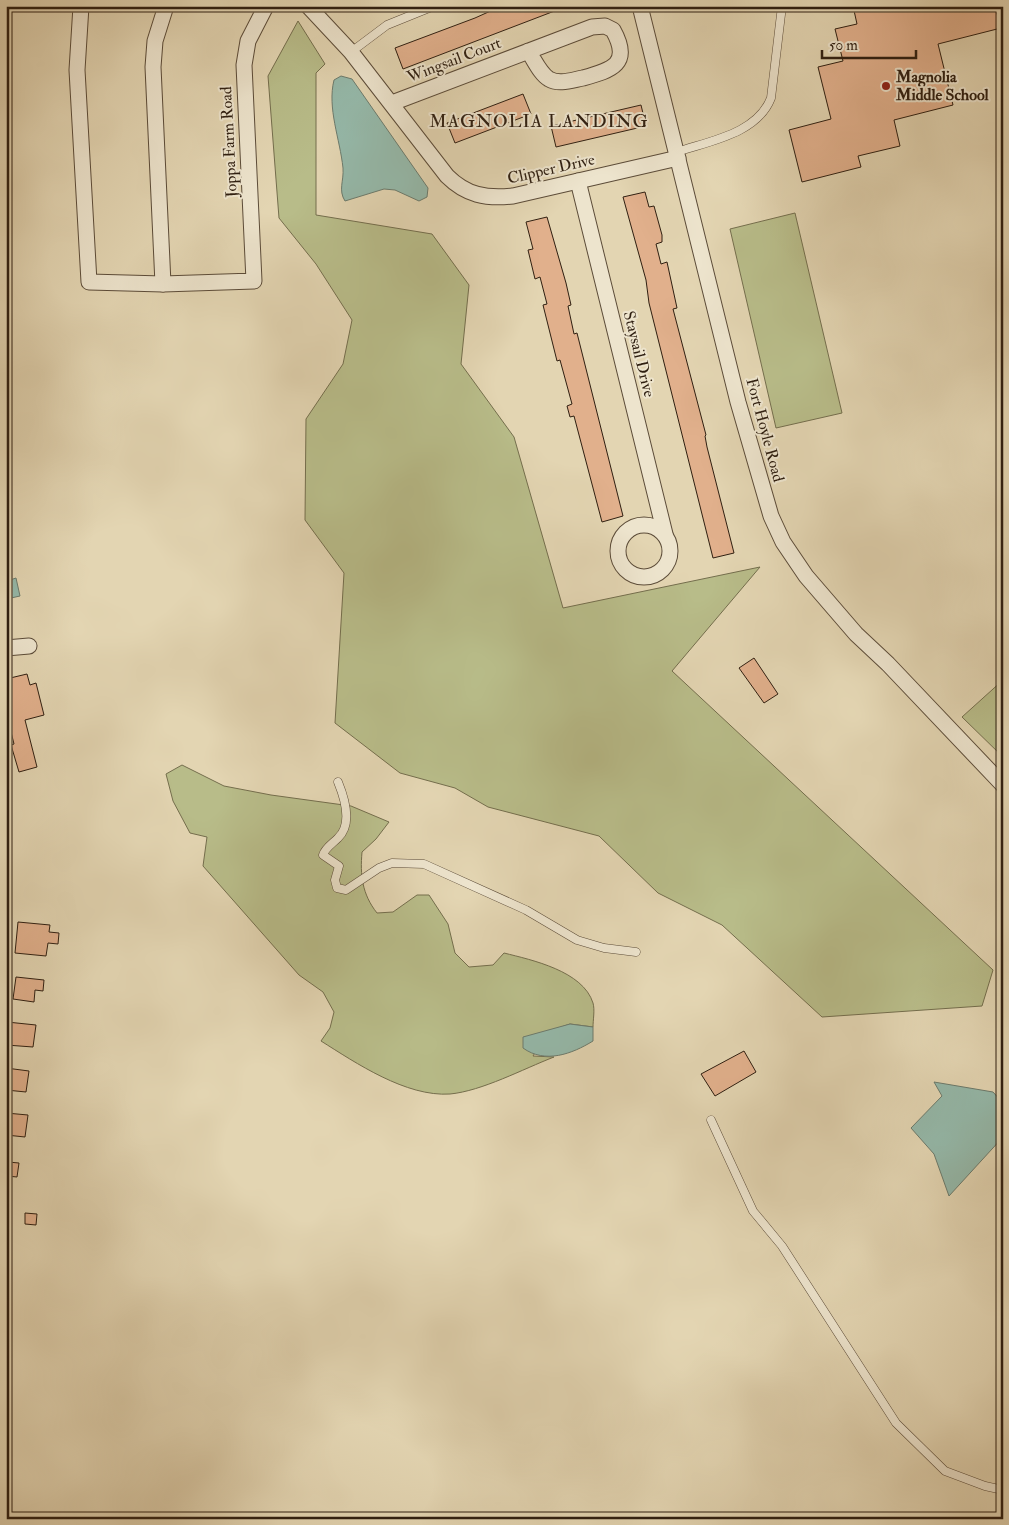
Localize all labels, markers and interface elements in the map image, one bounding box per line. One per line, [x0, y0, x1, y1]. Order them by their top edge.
scale bar [822, 28, 915, 60]
street label: Wingsail Court [403, 33, 504, 87]
text: 50 m [829, 36, 858, 55]
place label: Magnolia Middle School [895, 67, 990, 105]
marker: Magnolia Middle School [880, 80, 892, 92]
street label: Joppa Farm Road [216, 86, 243, 199]
district label: MAGNOLIA LANDING [429, 110, 649, 133]
street label: Clipper Drive [505, 149, 597, 190]
street label: Staysail Drive [619, 309, 659, 399]
street label: Fort Hoyle Road [742, 376, 789, 484]

